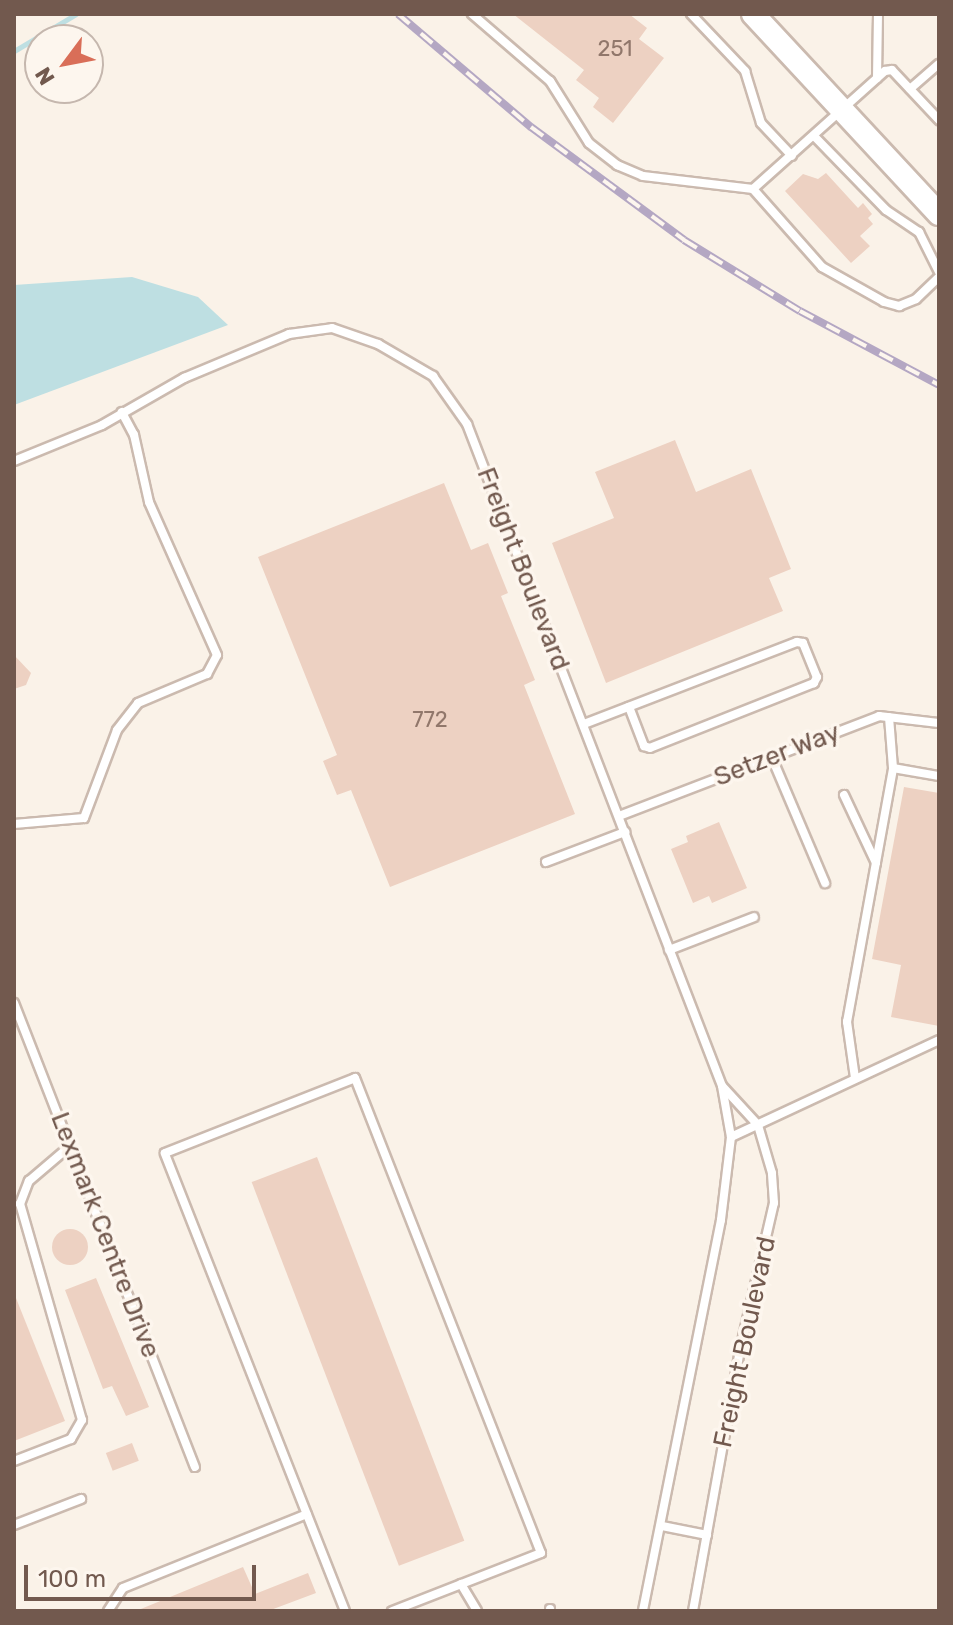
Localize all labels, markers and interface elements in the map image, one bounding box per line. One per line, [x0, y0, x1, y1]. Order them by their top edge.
north arrow [24, 24, 104, 104]
house number: 251 [597, 36, 633, 62]
text: N [29, 62, 61, 90]
street label: Freight Boulevard [470, 463, 576, 675]
house number: 772 [412, 707, 448, 733]
street label: Setzer Way [709, 717, 845, 793]
street label: Lexmark Centre Drive [44, 1108, 166, 1362]
street label: Freight Boulevard [707, 1234, 783, 1450]
scale bar [28, 1549, 260, 1599]
text: 100 m [38, 1565, 106, 1593]

